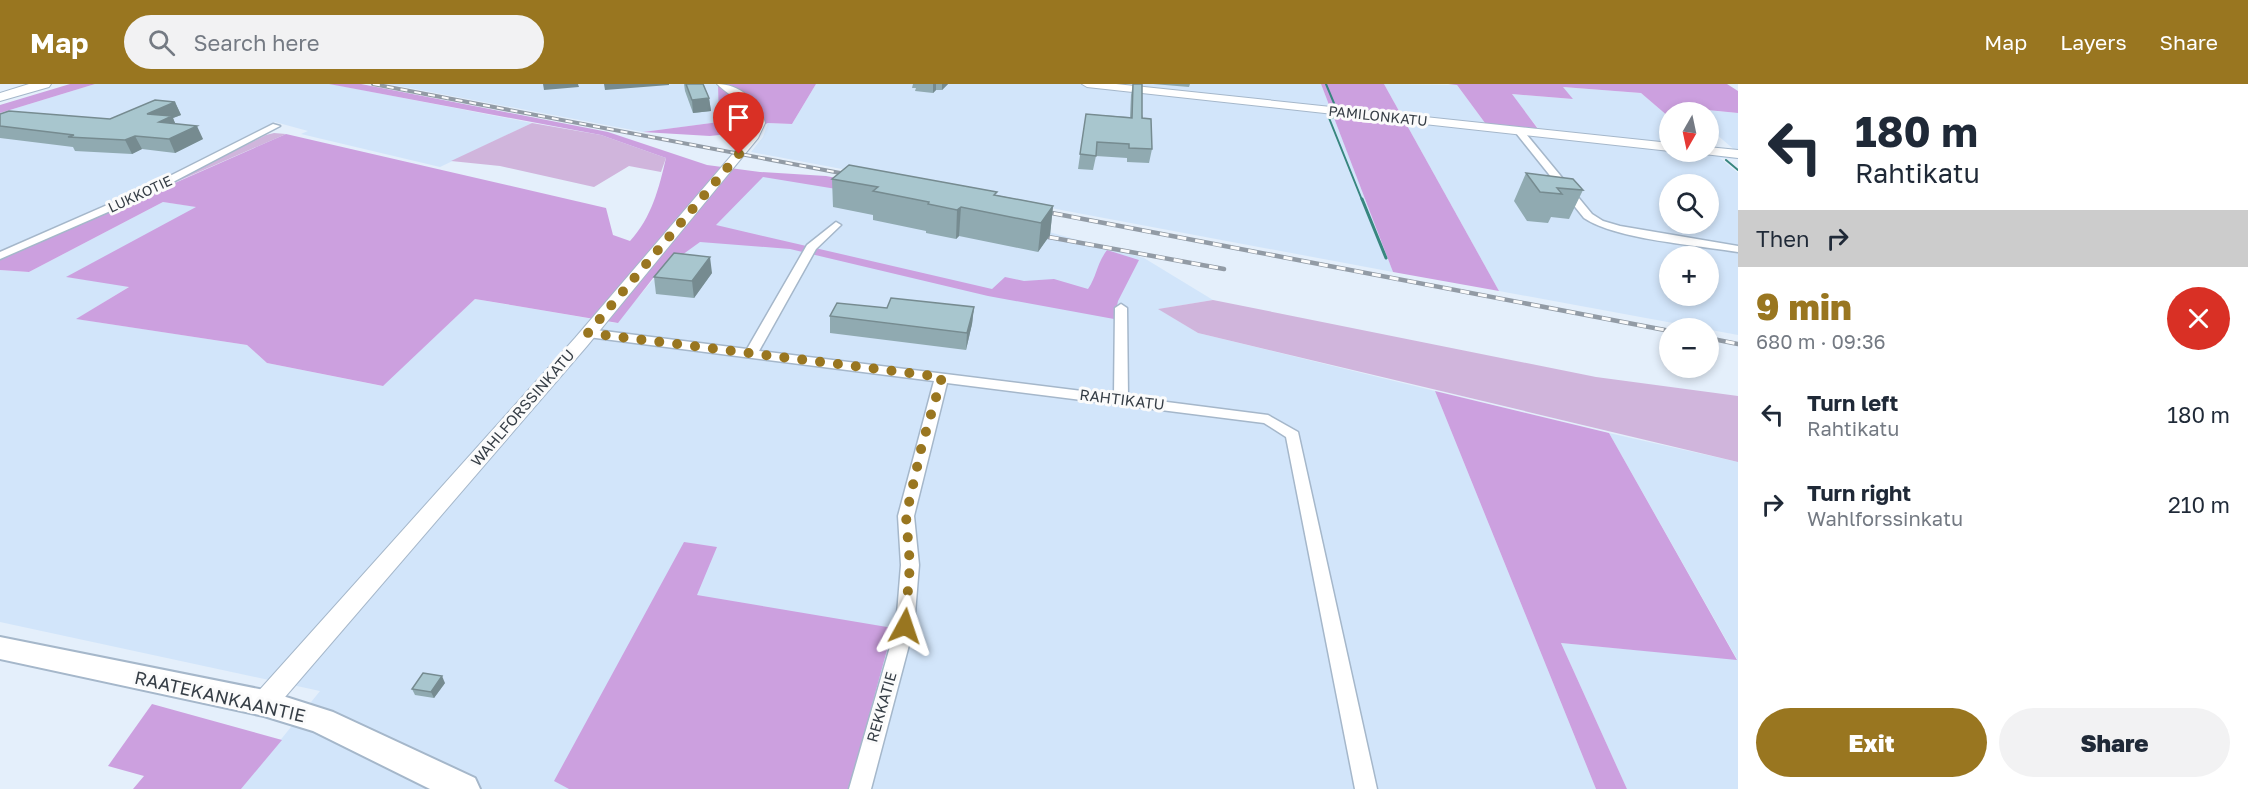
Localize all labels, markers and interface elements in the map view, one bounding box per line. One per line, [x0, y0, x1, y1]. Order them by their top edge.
search box [124, 15, 544, 69]
text: Map [30, 26, 88, 59]
icon: search [145, 26, 178, 59]
text: Search here [193, 29, 319, 56]
text: Map [1984, 29, 2027, 55]
text: Layers [2060, 29, 2127, 55]
text: Share [2160, 29, 2218, 55]
pin [713, 92, 764, 154]
icon: arrive [722, 101, 755, 134]
street label: PAMILONKATU [1328, 102, 1428, 129]
north arrow [1659, 102, 1719, 162]
map controls [1659, 102, 1719, 378]
text: 180 m [1855, 106, 1978, 156]
icon: left [1756, 108, 1834, 186]
text: Rahtikatu [1855, 157, 1980, 189]
street label: LUKKOTIE [105, 171, 174, 216]
button: search [1659, 174, 1719, 234]
icon: right [1821, 222, 1854, 255]
text: Then [1756, 225, 1809, 252]
button: + [1659, 246, 1719, 306]
text: 9 min [1756, 285, 1852, 328]
button: close [2167, 287, 2230, 350]
button: − [1659, 318, 1719, 378]
text: 680 m · 09:36 [1756, 329, 1886, 353]
street label: WAHLFORSSINKATU [467, 345, 578, 469]
street label: RAHTIKATU [1079, 385, 1166, 413]
text: Turn left [1807, 389, 1898, 416]
icon: left [1756, 398, 1789, 431]
text: 180 m [2167, 401, 2230, 428]
text: Rahtikatu [1807, 416, 1899, 440]
text: Turn right [1807, 479, 1911, 506]
icon: right [1756, 488, 1789, 521]
text: 210 m [2168, 491, 2230, 518]
text: Wahlforssinkatu [1807, 506, 1963, 530]
position arrow [873, 594, 937, 658]
street label: RAATEKANKAANTIE [133, 666, 308, 726]
street label: REKKATIE [862, 669, 900, 744]
button: Exit [1756, 708, 1987, 777]
button: Share [1999, 708, 2230, 777]

